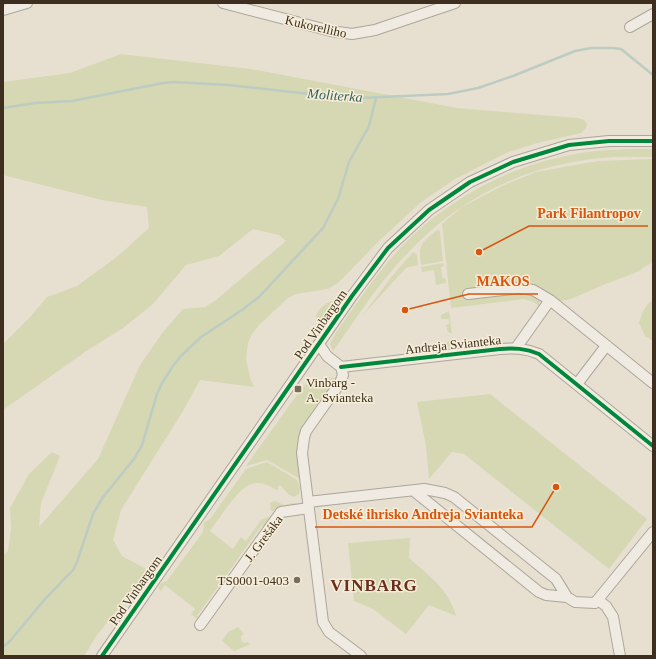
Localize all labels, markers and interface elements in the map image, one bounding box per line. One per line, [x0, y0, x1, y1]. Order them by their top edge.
street label: Kukorelliho [284, 12, 348, 41]
water label: Moliterka [306, 86, 363, 105]
callout: Park Filantropov [529, 200, 648, 226]
text: Park Filantropov [537, 206, 641, 221]
callout: MAKOS [469, 268, 538, 294]
text: MAKOS [477, 274, 530, 289]
street label: Pod Vinbargom [291, 287, 350, 362]
street label: Andreja Svianteka [404, 332, 502, 357]
place label: Vinbarg - A. Svianteka [306, 375, 373, 405]
marker: Vinbarg - A. Svianteka [293, 384, 303, 394]
callout: Detské ihrisko Andreja Svianteka [315, 501, 532, 527]
text: Detské ihrisko Andreja Svianteka [323, 507, 523, 522]
street label: J. Grešáka [241, 512, 286, 564]
street label: Pod Vinbargom [106, 553, 165, 628]
place label: TS0001-0403 [218, 573, 289, 588]
marker: TS0001-0403 [292, 575, 302, 585]
district label: VINBARG [330, 576, 418, 595]

